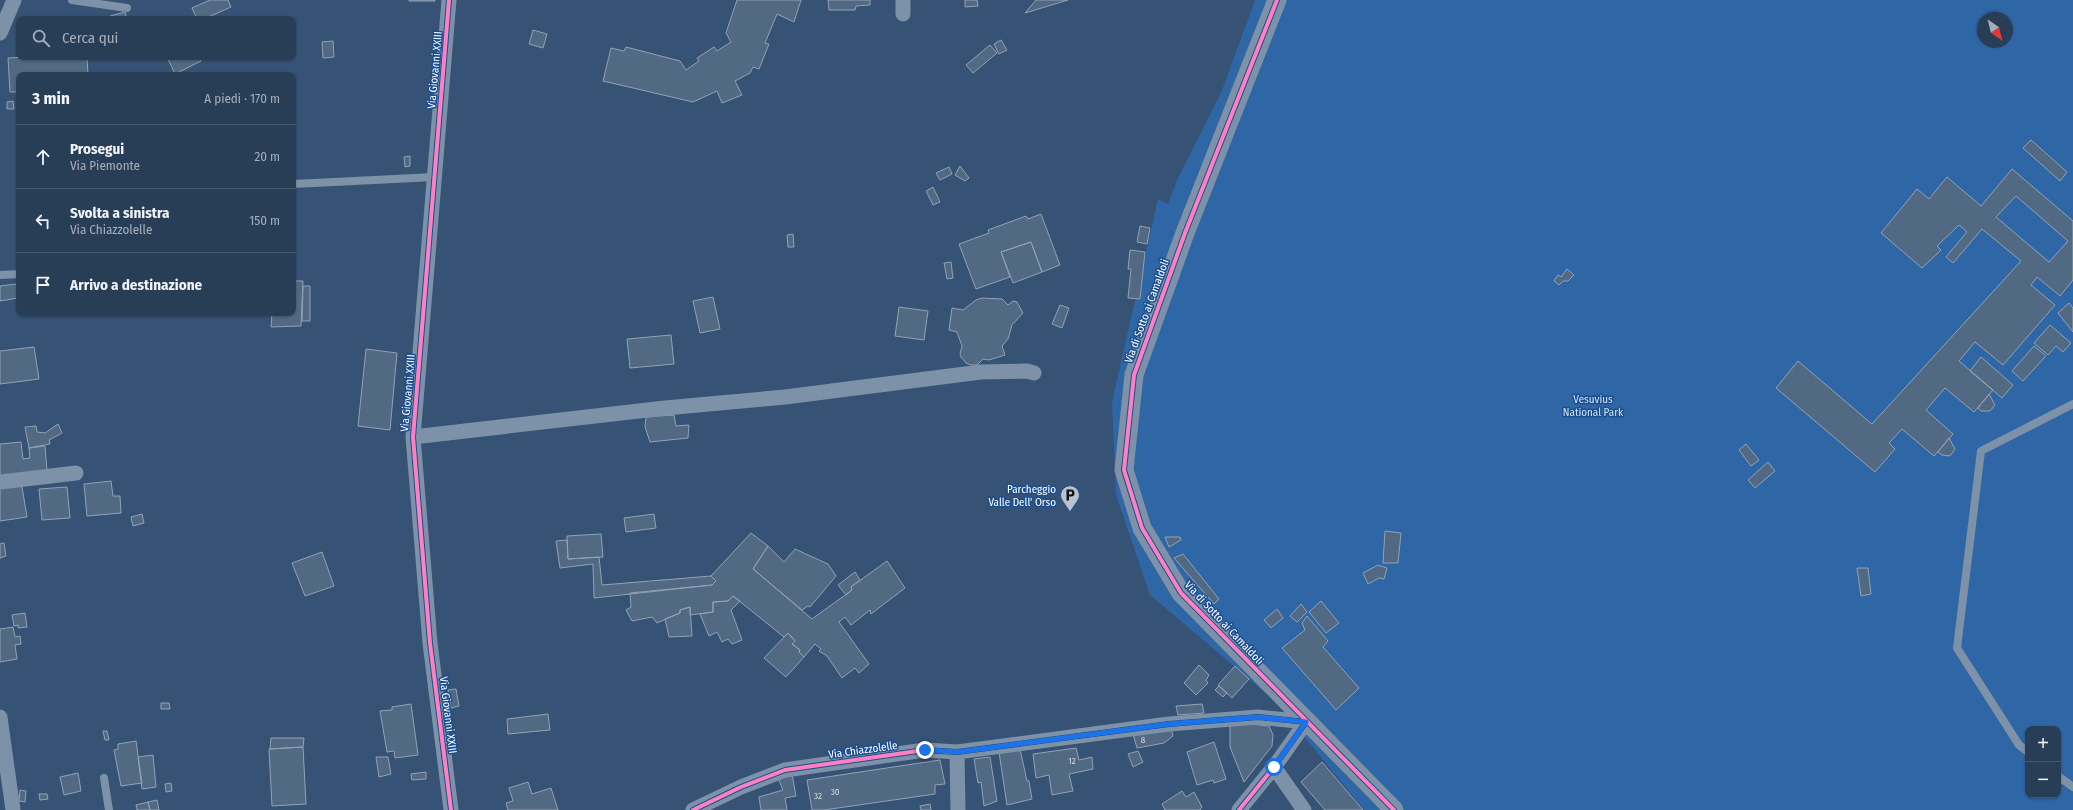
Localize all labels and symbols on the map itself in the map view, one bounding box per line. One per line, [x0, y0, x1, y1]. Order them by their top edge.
north arrow [1977, 12, 2013, 48]
street label: Via Giovanni XXIII [425, 31, 445, 109]
street label: Via di Sotto ai Camaldoli [1122, 257, 1172, 365]
street label: Via Giovanni XXIII [398, 354, 418, 432]
park label: Vesuvius National Park [1563, 393, 1624, 419]
place label: Parcheggio Valle Dell' Orso [988, 483, 1056, 509]
parking icon: Parcheggio Valle Dell' Orso [1059, 484, 1081, 512]
street label: Via di Sotto ai Camaldoli [1182, 578, 1266, 668]
street label: Via Giovanni XXIII [437, 676, 459, 754]
house number: 8 [1141, 735, 1146, 745]
street label: Via Chiazzolelle [828, 739, 898, 761]
route end [916, 741, 934, 759]
house number: 12 [1068, 756, 1076, 766]
route start [1265, 758, 1283, 776]
house number: 30 [831, 787, 840, 797]
house number: 32 [814, 791, 822, 801]

